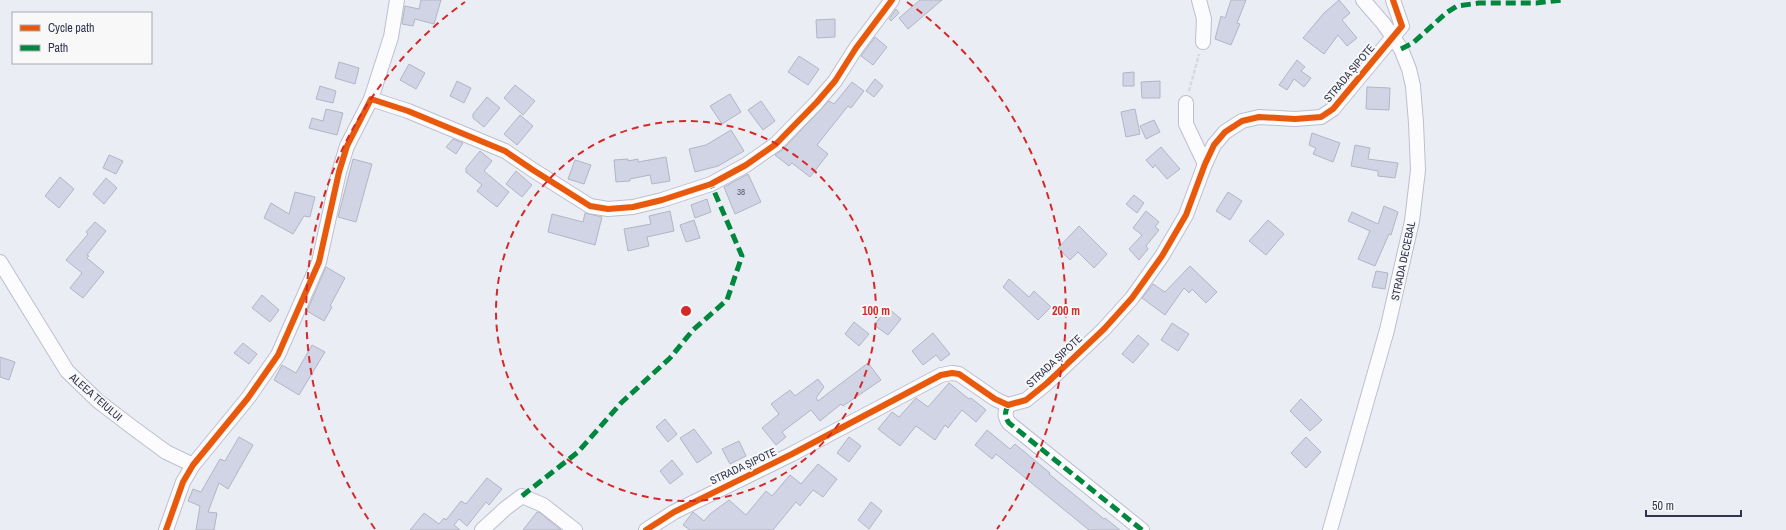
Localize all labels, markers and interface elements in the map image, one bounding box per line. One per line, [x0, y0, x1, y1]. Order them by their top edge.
legend [12, 12, 152, 64]
text: Cycle path [48, 20, 95, 36]
text: Path [48, 40, 68, 56]
street label: STRADA ȘIPOTE [1321, 41, 1377, 105]
house number: 38 [737, 186, 745, 198]
street label: STRADA DECEBAL [1388, 220, 1418, 302]
text: 100 m [862, 303, 890, 319]
text: 200 m [1052, 303, 1080, 319]
centre of rings [679, 304, 693, 318]
street label: STRADA ȘIPOTE [1023, 331, 1085, 391]
street label: ALEEA TEIULUI [66, 370, 125, 424]
street label: STRADA ȘIPOTE [708, 445, 778, 487]
scale bar [1646, 492, 1741, 518]
text: 50 m [1652, 498, 1674, 514]

